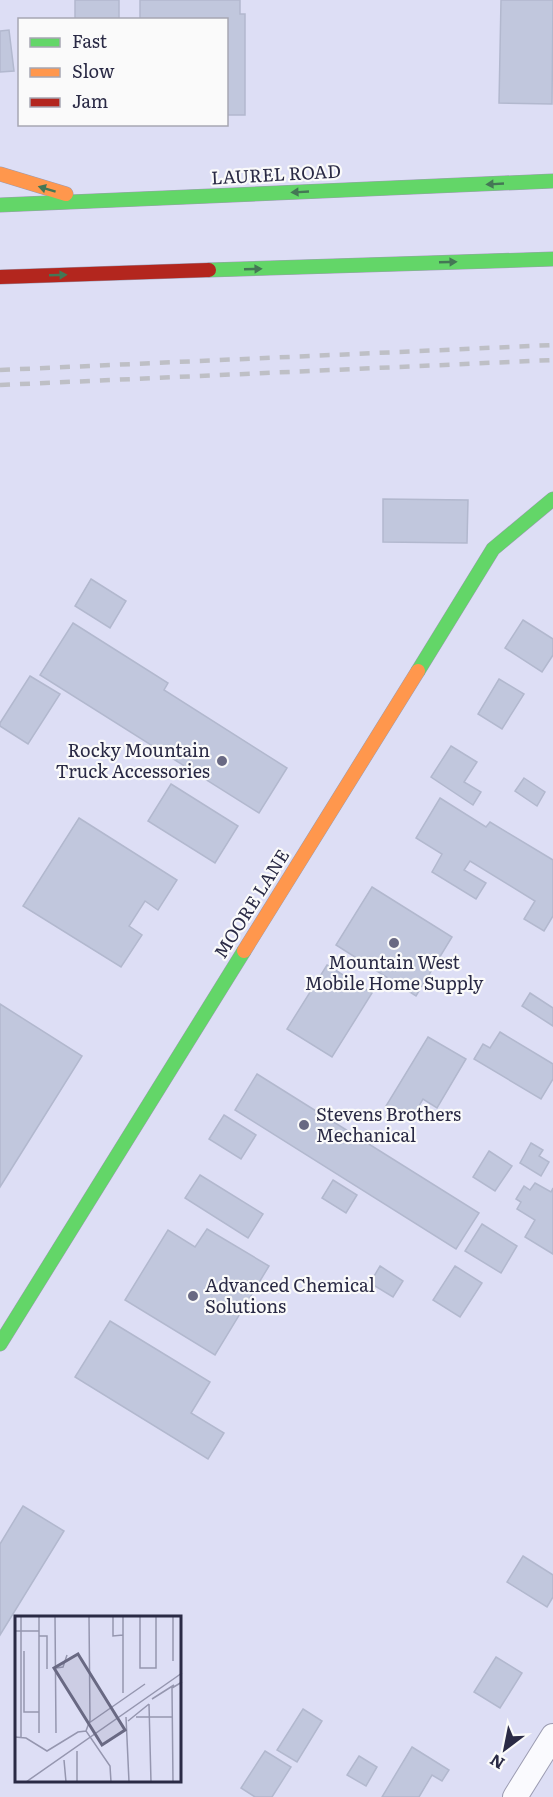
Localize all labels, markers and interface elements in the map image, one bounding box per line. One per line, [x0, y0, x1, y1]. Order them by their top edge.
legend [18, 18, 228, 126]
text: Fast [72, 27, 108, 54]
text: Slow [72, 57, 115, 84]
text: Jam [72, 87, 108, 114]
street label: LAUREL ROAD [210, 157, 341, 190]
one-way arrow [485, 179, 504, 188]
one-way arrow [38, 184, 56, 193]
one-way arrow [290, 188, 309, 197]
one-way arrow [439, 258, 458, 267]
one-way arrow [244, 264, 263, 273]
one-way arrow [49, 270, 68, 280]
place label: Rocky Mountain Truck Accessories [55, 736, 210, 784]
marker: Rocky Mountain Truck Accessories [215, 754, 229, 768]
street label: MOORE LANE [206, 843, 295, 963]
marker: Mountain West Mobile Home Supply [387, 936, 401, 950]
place label: Mountain West Mobile Home Supply [305, 948, 484, 996]
place label: Stevens Brothers Mechanical [316, 1100, 461, 1148]
marker: Stevens Brothers Mechanical [297, 1118, 311, 1132]
place label: Advanced Chemical Solutions [205, 1271, 375, 1319]
marker: Advanced Chemical Solutions [186, 1289, 200, 1303]
inset map [15, 1616, 182, 1782]
north arrow [475, 1719, 535, 1779]
text: N [484, 1749, 509, 1776]

